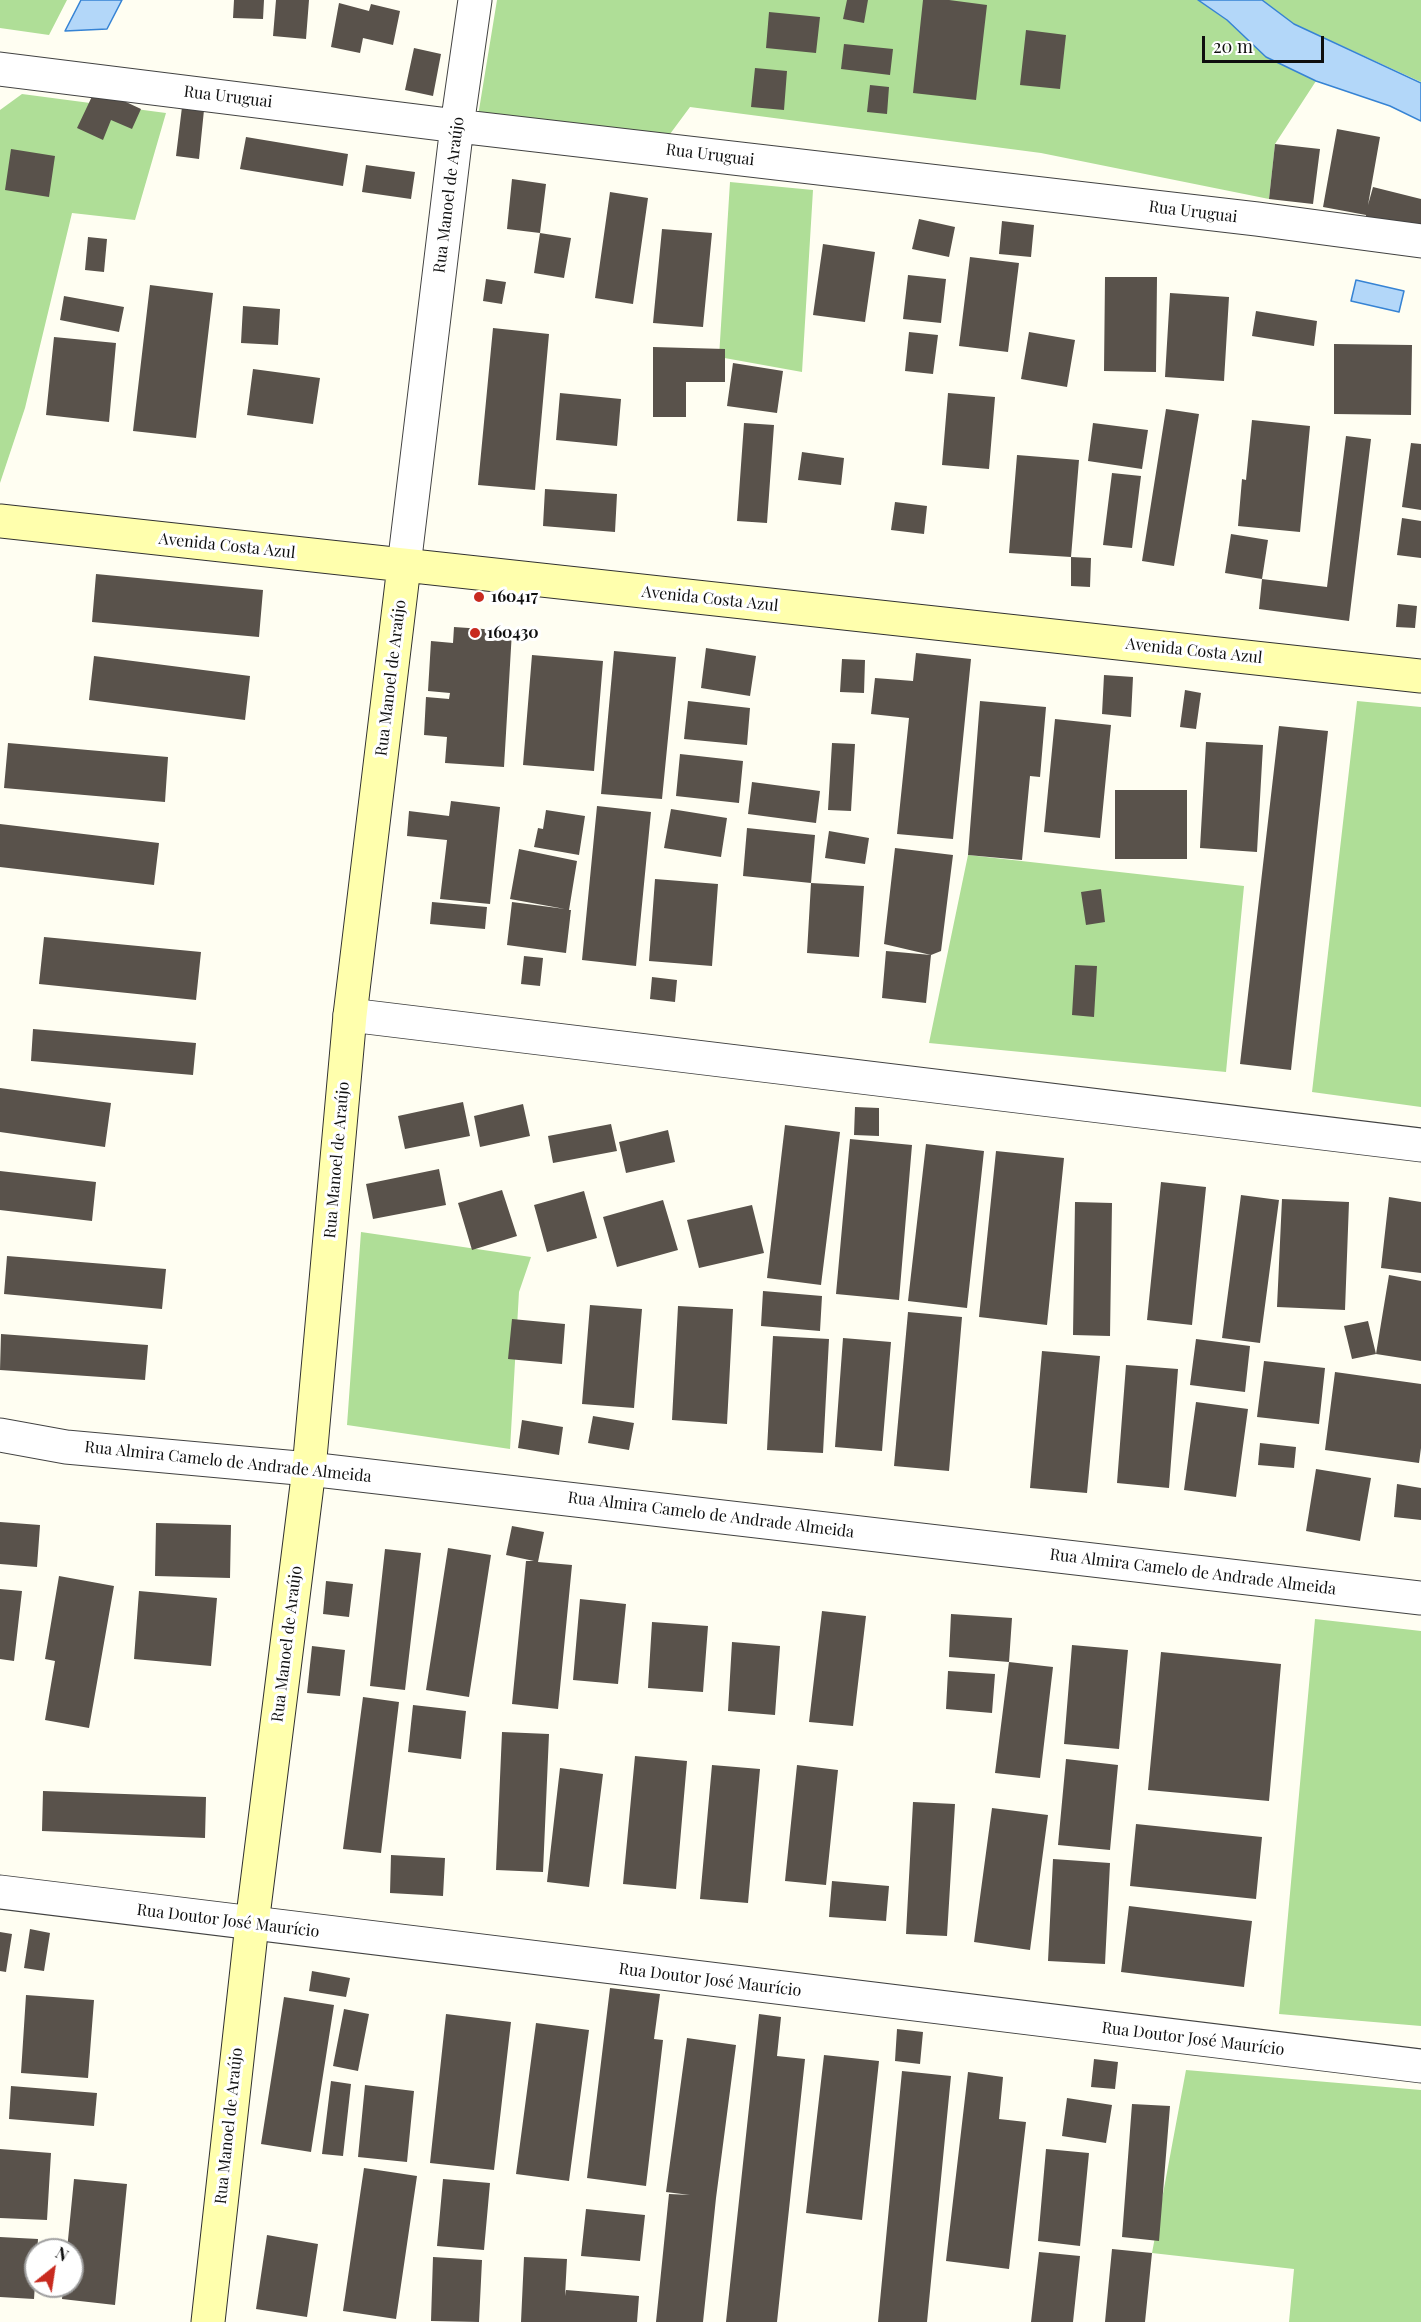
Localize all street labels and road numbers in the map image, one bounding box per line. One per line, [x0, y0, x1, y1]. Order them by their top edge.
street label: Rua Uruguai [183, 82, 273, 112]
street label: Rua Manoel de Araújo [430, 116, 468, 274]
street label: Rua Uruguai [665, 140, 755, 170]
street label: Rua Uruguai [1148, 197, 1238, 227]
street label: Avenida Costa Azul [158, 529, 296, 563]
street label: Avenida Costa Azul [641, 582, 779, 616]
street label: Rua Manoel de Araújo [372, 599, 410, 757]
street label: Avenida Costa Azul [1125, 634, 1263, 668]
street label: Rua Manoel de Araújo [321, 1081, 353, 1239]
street label: Rua Almira Camelo de Andrade Almeida [84, 1437, 372, 1487]
street label: Rua Almira Camelo de Andrade Almeida [567, 1488, 855, 1542]
street label: Rua Almira Camelo de Andrade Almeida [1049, 1545, 1337, 1599]
street label: Rua Manoel de Araújo [268, 1565, 306, 1723]
street label: Rua Doutor José Maurício [136, 1900, 320, 1942]
street label: Rua Doutor José Maurício [618, 1959, 802, 2001]
street label: Rua Doutor José Maurício [1101, 2018, 1285, 2060]
street label: Rua Manoel de Araújo [211, 2047, 247, 2205]

